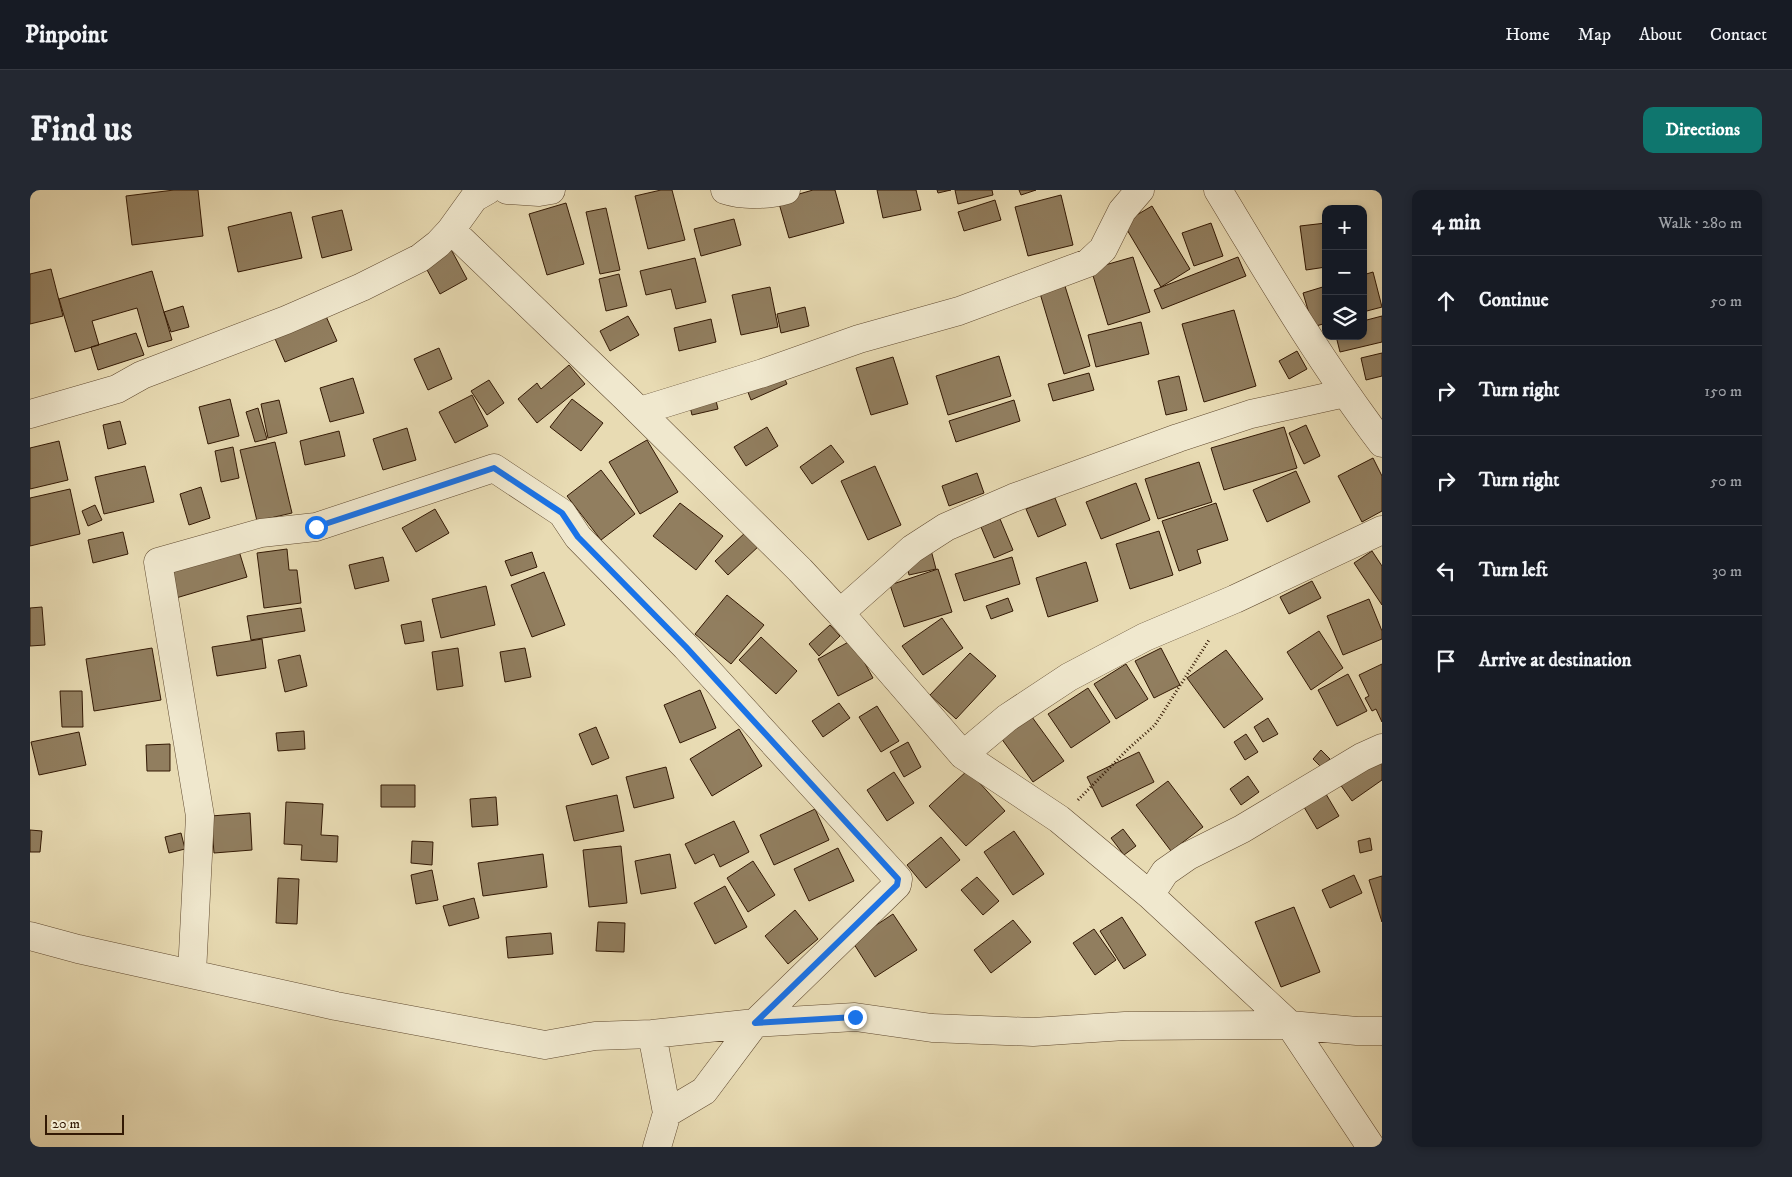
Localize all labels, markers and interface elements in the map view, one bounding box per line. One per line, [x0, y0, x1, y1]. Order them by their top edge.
text: Pinpoint [25, 20, 108, 50]
text: Home [1505, 24, 1550, 46]
text: Map [1578, 24, 1611, 46]
text: About [1639, 24, 1682, 46]
text: Contact [1710, 24, 1767, 46]
button: Directions [1643, 107, 1762, 153]
text: Find us [30, 108, 132, 152]
map controls [1322, 205, 1367, 340]
button: + [1322, 205, 1367, 250]
text: 4 min [1432, 210, 1481, 236]
text: Walk · 280 m [1658, 213, 1742, 233]
button: − [1322, 250, 1367, 295]
icon: ahead [1432, 287, 1460, 315]
text: Continue [1479, 289, 1549, 312]
text: 50 m [1710, 291, 1742, 311]
button: layers [1322, 295, 1367, 340]
icon: right [1432, 377, 1460, 405]
text: Turn right [1479, 379, 1559, 402]
text: 150 m [1704, 381, 1742, 401]
icon: right [1432, 467, 1460, 495]
text: Turn right [1479, 469, 1559, 492]
text: 50 m [1710, 471, 1742, 491]
route start [305, 516, 328, 539]
icon: left [1432, 557, 1460, 585]
text: Turn left [1479, 559, 1548, 582]
text: 30 m [1712, 561, 1742, 581]
icon: arrive [1432, 647, 1460, 675]
text: Arrive at destination [1479, 649, 1631, 672]
route end [844, 1006, 867, 1029]
scale bar [45, 1112, 124, 1135]
text: 20 m [52, 1115, 80, 1133]

